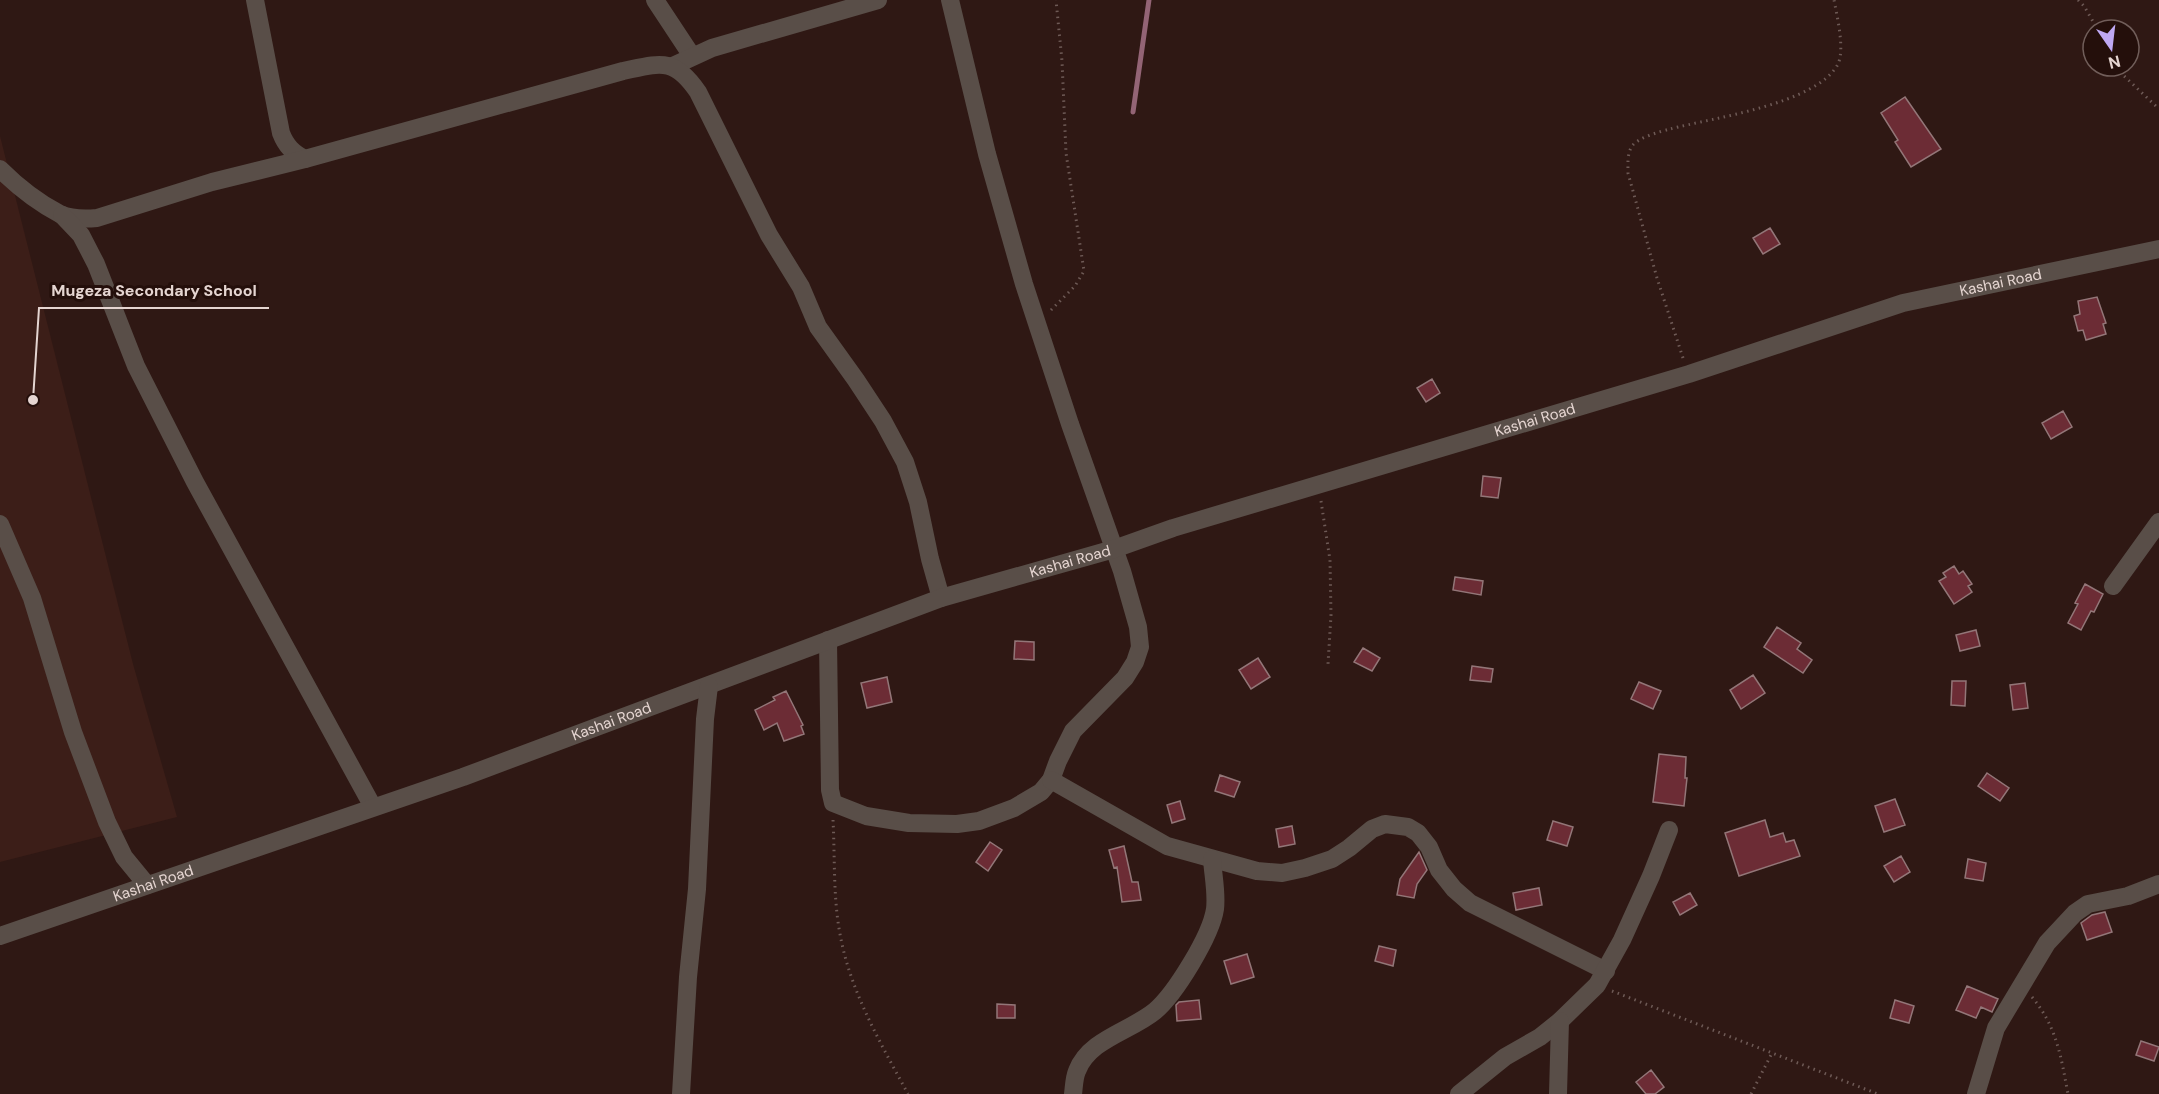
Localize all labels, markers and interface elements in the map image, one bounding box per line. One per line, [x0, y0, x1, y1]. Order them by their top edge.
north arrow [2081, 18, 2141, 78]
text: N [2106, 50, 2123, 74]
street label: Kashai Road [1958, 264, 2043, 301]
callout: Mugeza Secondary School [39, 274, 269, 308]
text: Mugeza Secondary School [51, 280, 257, 301]
street label: Kashai Road [1492, 398, 1578, 442]
street label: Kashai Road [1027, 540, 1113, 582]
street label: Kashai Road [569, 697, 654, 745]
street label: Kashai Road [110, 860, 196, 906]

